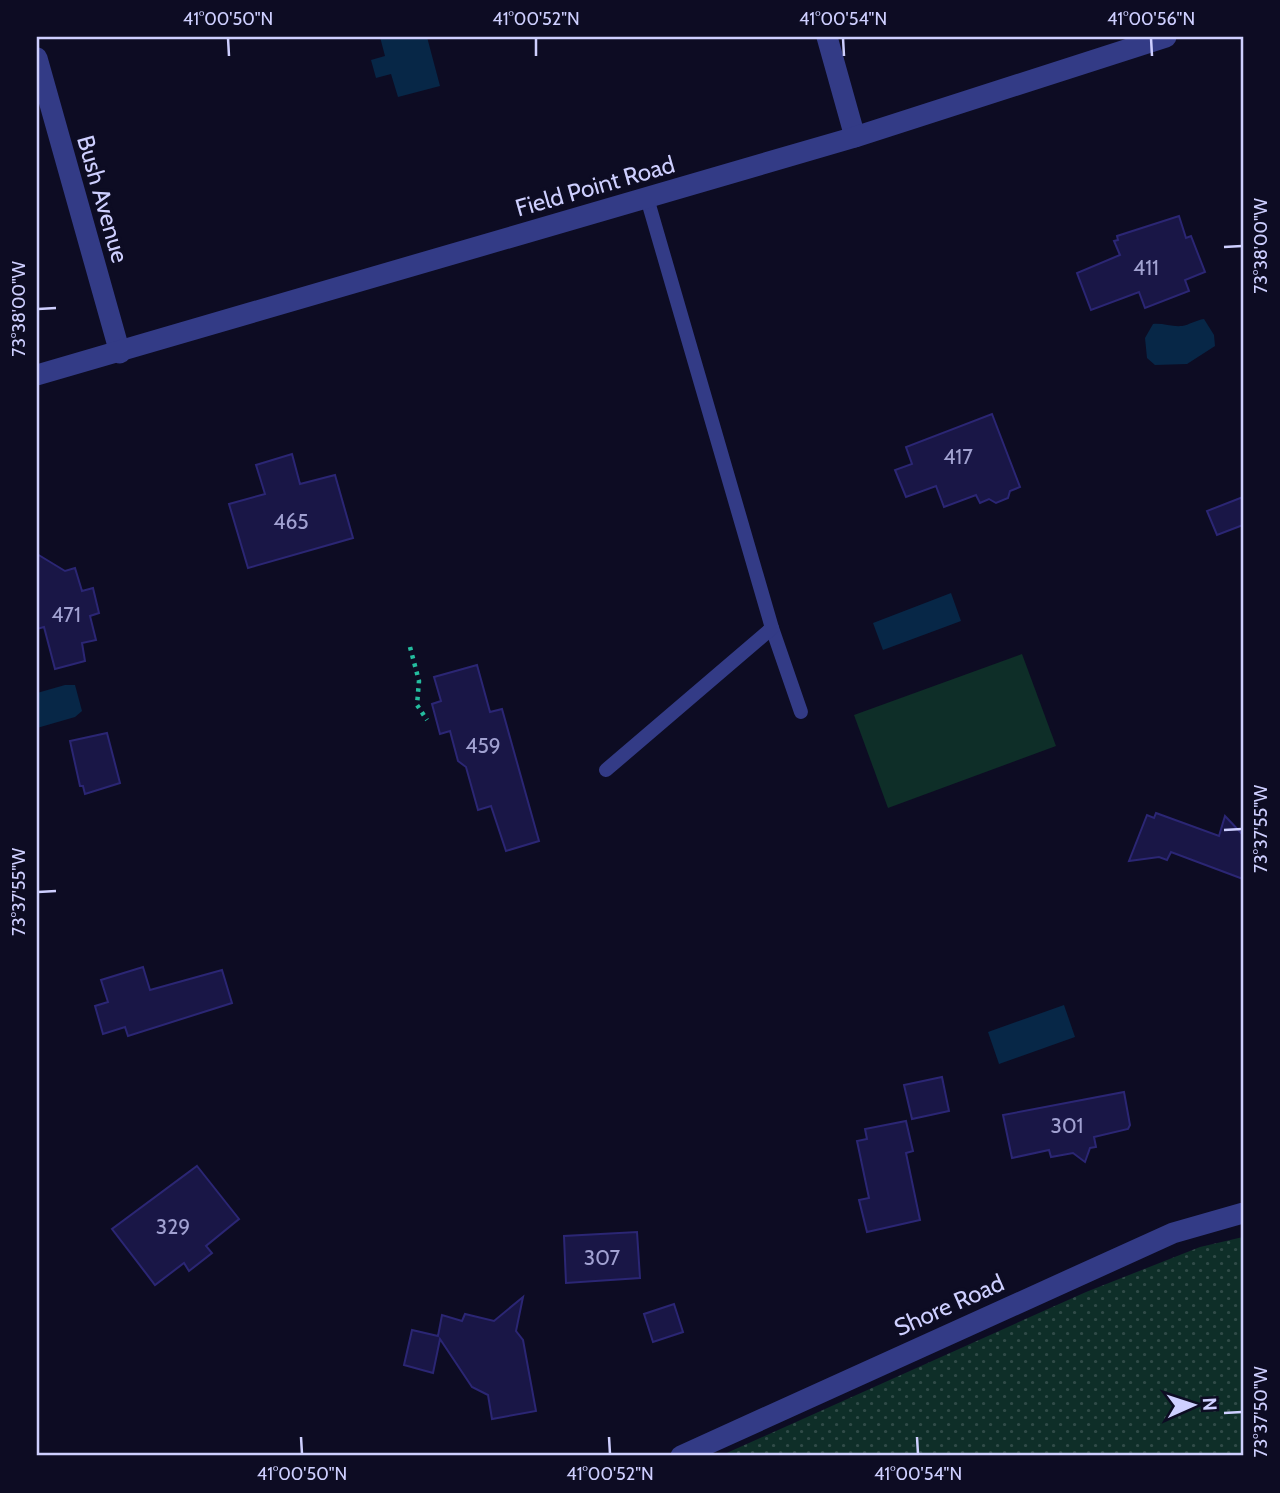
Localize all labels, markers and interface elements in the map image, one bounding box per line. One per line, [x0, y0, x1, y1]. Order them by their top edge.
text: 41°00'50"N [183, 8, 273, 30]
text: 41°00'52"N [492, 8, 580, 30]
text: 41°00'54"N [799, 8, 887, 30]
text: 41°00'56"N [1107, 8, 1195, 30]
street label: Bush Avenue [71, 132, 135, 266]
street label: Field Point Road [512, 149, 678, 223]
text: 73°38'00"W [1250, 198, 1272, 294]
house number: 411 [1133, 255, 1159, 280]
text: 73°38'00"W [8, 261, 30, 357]
house number: 417 [943, 444, 973, 469]
house number: 465 [273, 509, 309, 534]
house number: 471 [51, 602, 81, 627]
house number: 459 [465, 733, 501, 758]
text: 73°37'55"W [1250, 785, 1272, 873]
text: 73°37'55"W [8, 848, 30, 936]
house number: 301 [1051, 1113, 1083, 1138]
house number: 329 [156, 1214, 190, 1239]
house number: 307 [584, 1245, 621, 1270]
street label: Shore Road [890, 1268, 1008, 1342]
text: 73°37'50"W [1250, 1366, 1272, 1458]
north arrow [1158, 1370, 1228, 1440]
text: N [1198, 1397, 1221, 1411]
text: 41°00'50"N [257, 1463, 347, 1485]
text: 41°00'52"N [566, 1463, 654, 1485]
text: 41°00'54"N [874, 1463, 962, 1485]

